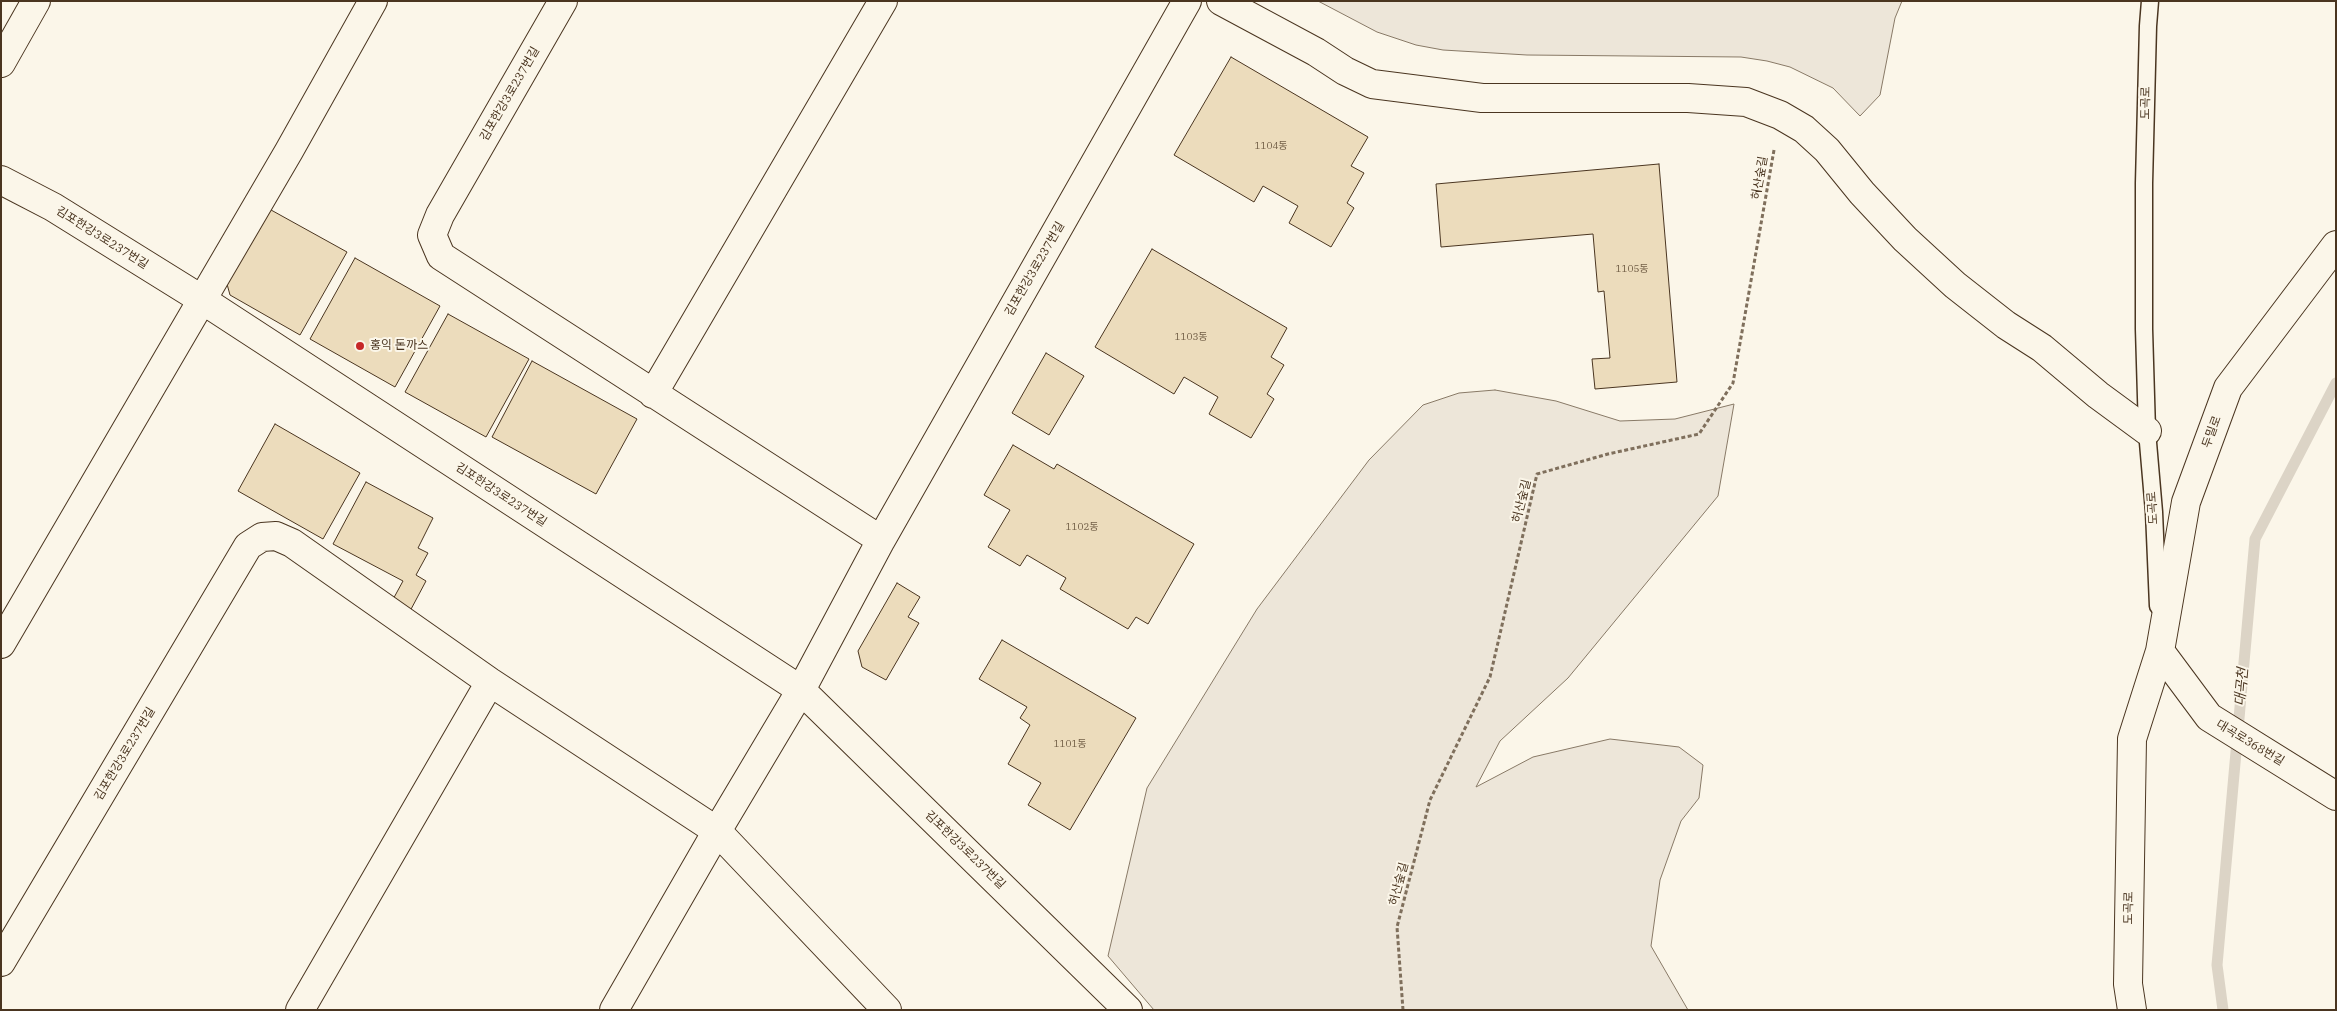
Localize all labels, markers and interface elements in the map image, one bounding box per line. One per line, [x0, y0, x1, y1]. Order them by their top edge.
street label: 김포한강3로237번길 [477, 44, 543, 144]
street label: 도곡로 [2139, 86, 2153, 120]
house number: 1104동 [1254, 140, 1288, 152]
street label: 허산숲길 [1749, 155, 1771, 201]
street label: 김포한강3로237번길 [53, 204, 151, 272]
street label: 김포한강3로237번길 [1002, 219, 1068, 319]
house number: 1105동 [1615, 263, 1649, 275]
house number: 1103동 [1174, 331, 1208, 343]
place label: 홍익 돈까스 [370, 339, 428, 353]
marker: 홍익 돈까스 [354, 340, 366, 352]
street label: 두밀로 [2200, 414, 2224, 450]
street label: 김포한강3로237번길 [453, 460, 549, 530]
street label: 허산숲길 [1510, 478, 1534, 524]
street label: 도곡로 [2145, 491, 2161, 525]
house number: 1102동 [1065, 521, 1099, 533]
water label: 대곡천 [2232, 667, 2252, 707]
street label: 김포한강3로237번길 [92, 705, 158, 803]
street label: 대곡로368번길 [2213, 717, 2287, 769]
house number: 1101동 [1053, 738, 1087, 750]
street label: 김포한강3로237번길 [922, 808, 1008, 892]
street label: 허산숲길 [1386, 861, 1412, 907]
street label: 도곡로 [2122, 891, 2136, 925]

